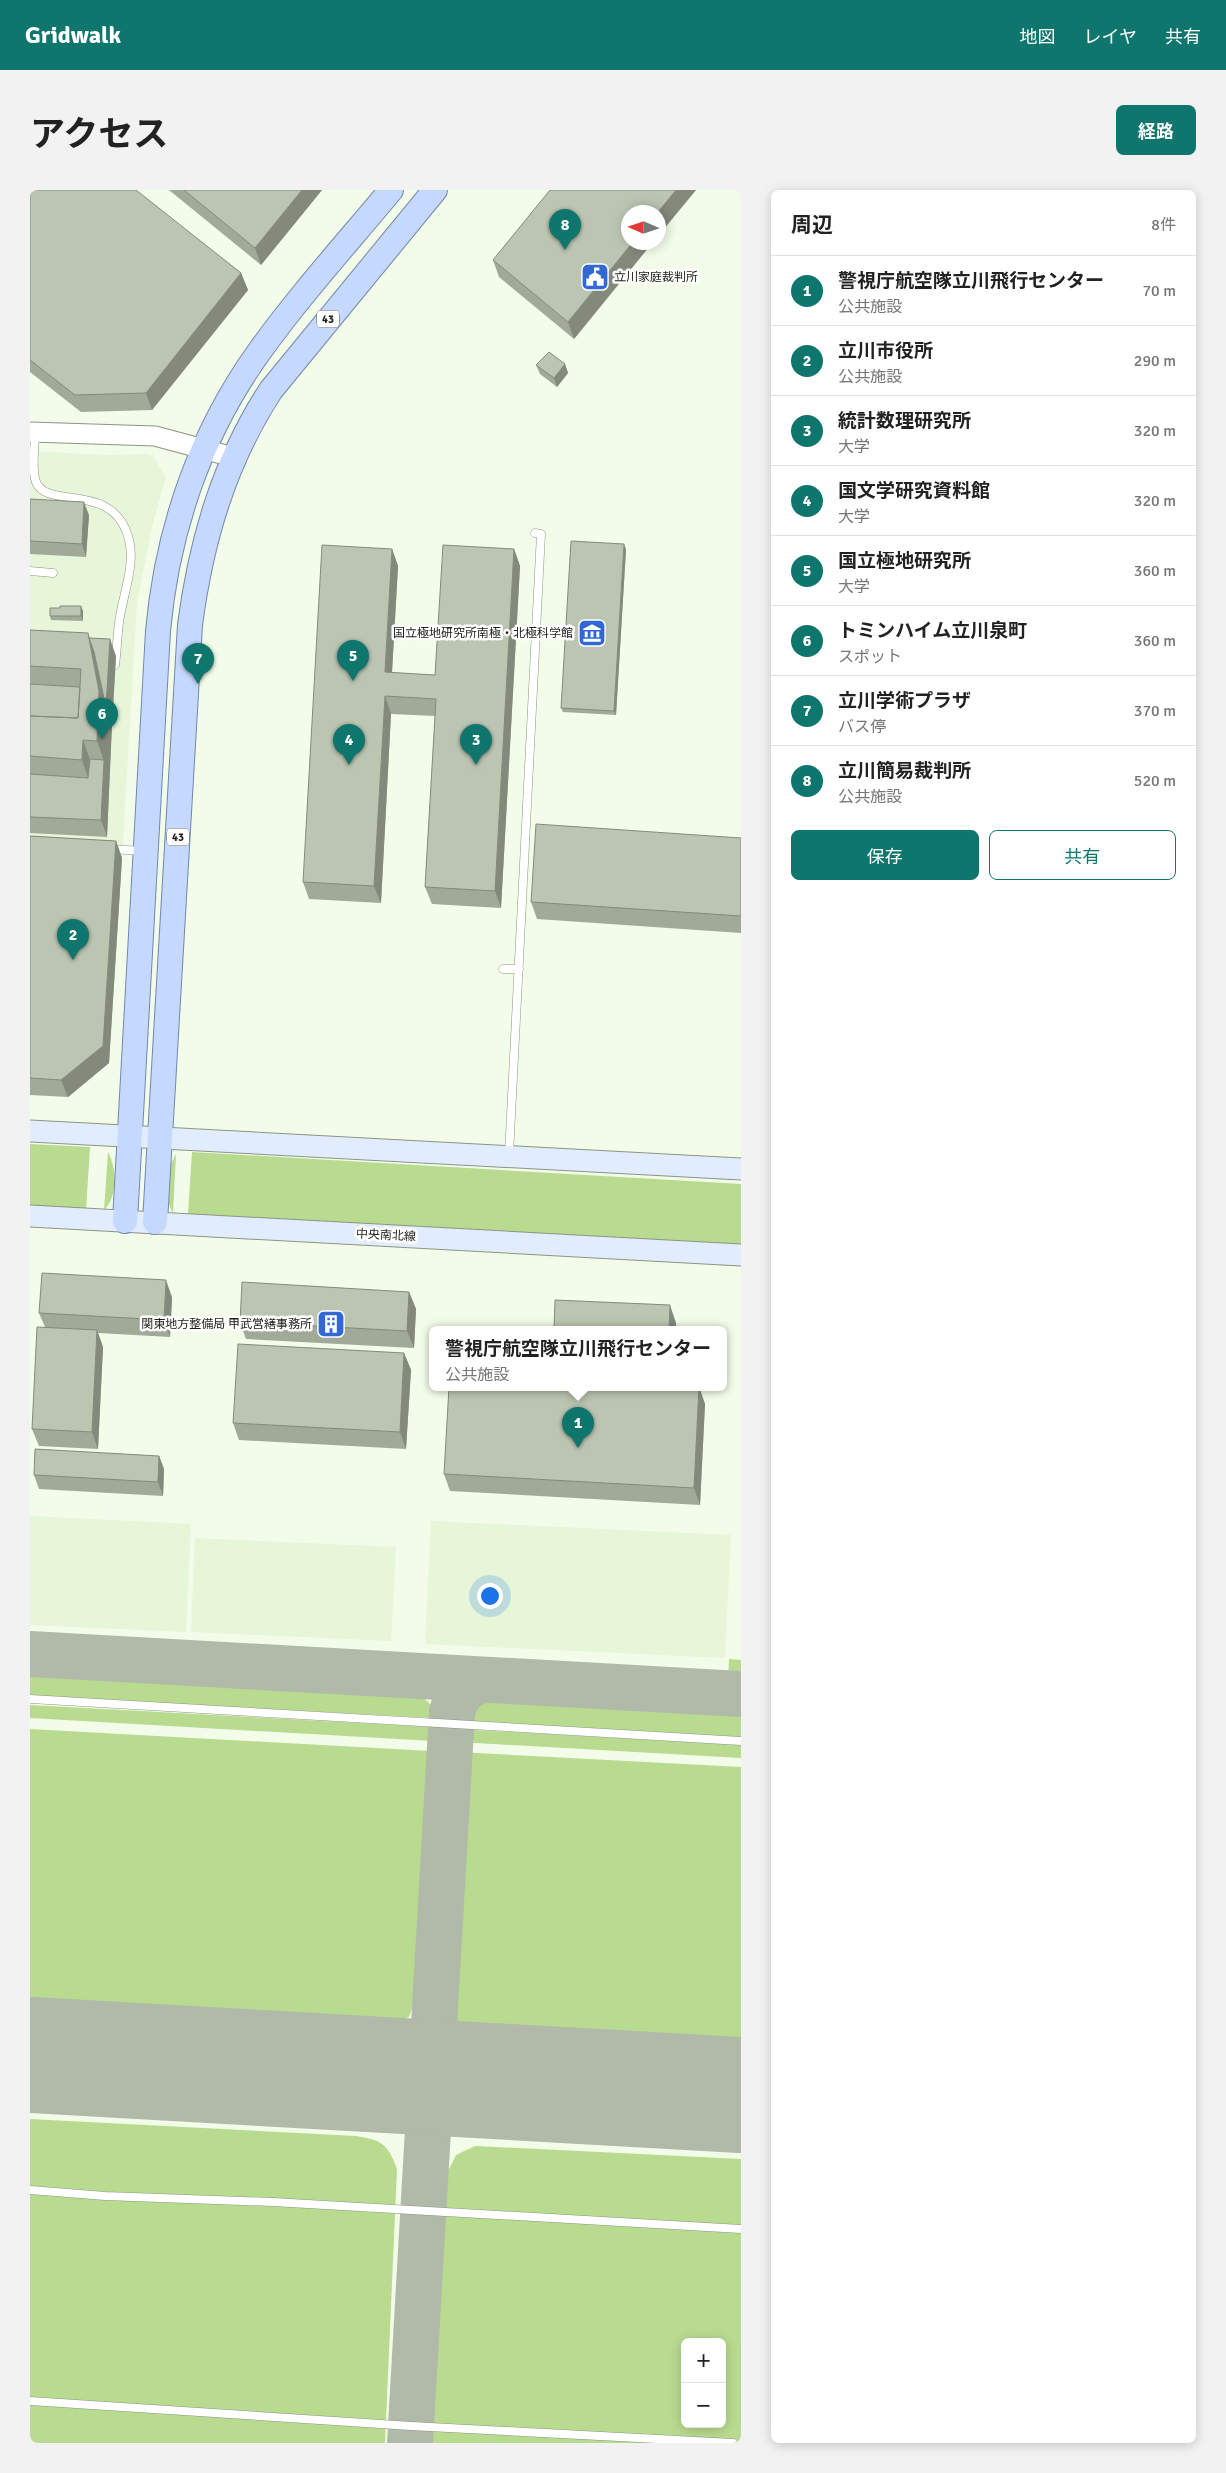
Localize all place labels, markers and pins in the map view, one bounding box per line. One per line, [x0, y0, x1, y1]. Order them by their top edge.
pin: 8 [549, 209, 581, 250]
public building icon: 立川家庭裁判所 [580, 262, 610, 292]
place label: 立川家庭裁判所 [614, 270, 698, 285]
museum icon: 国立極地研究所南極・北極科学館 [577, 618, 607, 648]
place label: 国立極地研究所南極・北極科学館 [393, 626, 573, 641]
pin: 5 [337, 640, 369, 681]
pin: 7 [182, 643, 214, 684]
pin: 6 [86, 698, 118, 739]
pin: 4 [333, 724, 365, 765]
pin: 3 [460, 724, 492, 765]
pin: 2 [57, 919, 89, 960]
building icon: 関東地方整備局 甲武営繕事務所 [316, 1309, 346, 1339]
place label: 関東地方整備局 甲武営繕事務所 [141, 1317, 312, 1332]
pin: 1 [562, 1407, 594, 1448]

